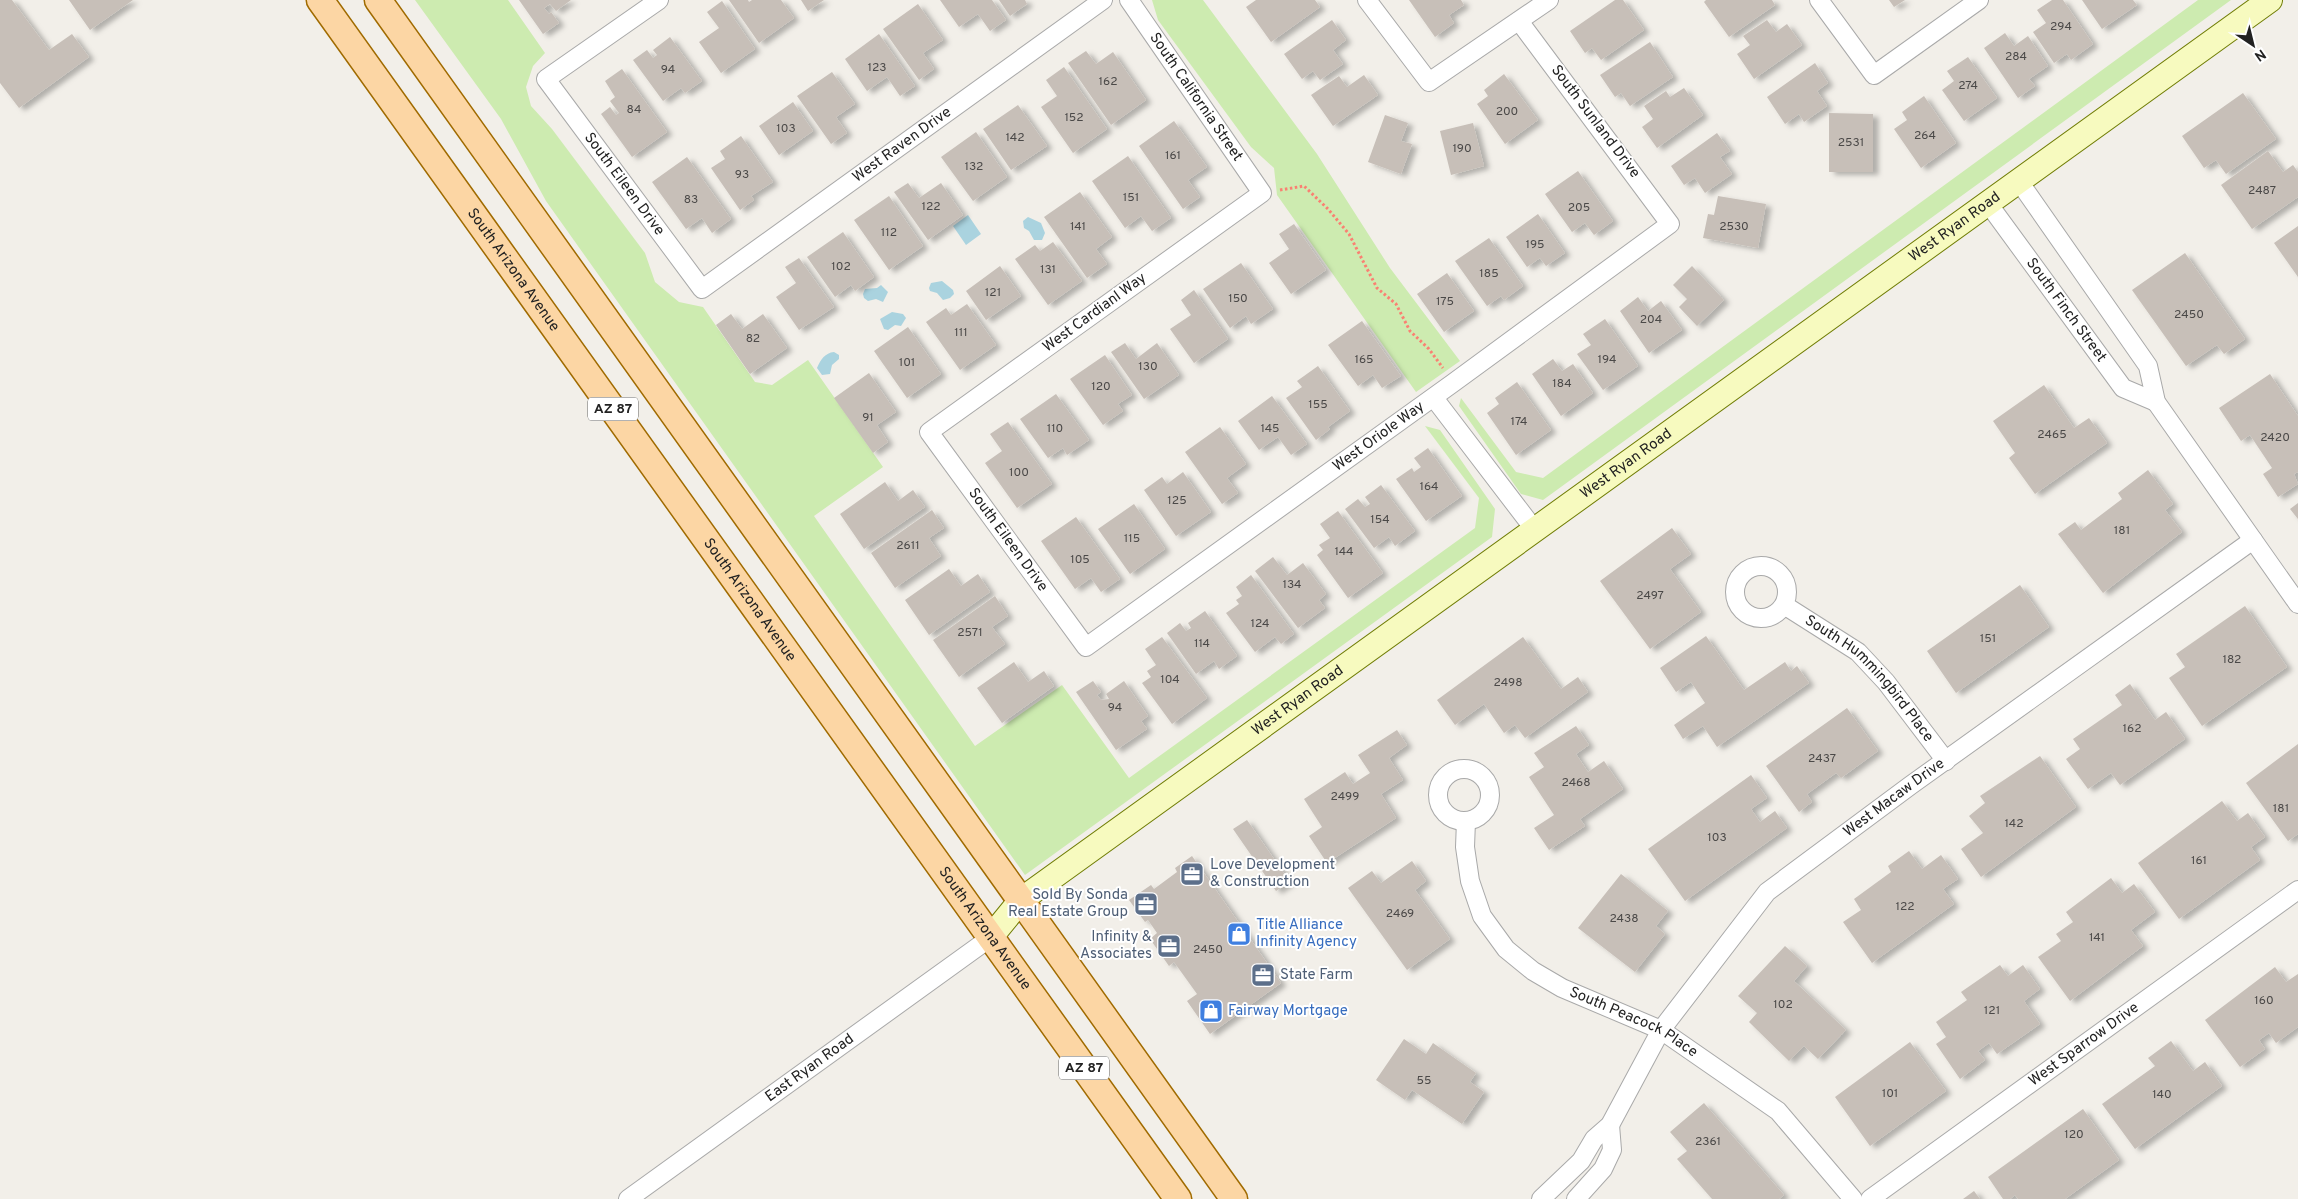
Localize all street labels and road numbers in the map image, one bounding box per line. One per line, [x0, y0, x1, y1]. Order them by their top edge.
street label: South California Street [1145, 29, 1247, 165]
street label: South Sunland Drive [1546, 62, 1644, 182]
street label: West Raven Drive [849, 103, 955, 187]
street label: South Eileen Drive [580, 129, 669, 240]
street label: West Ryan Road [1905, 188, 2004, 267]
street label: South Arizona Avenue [463, 205, 564, 335]
street label: South Finch Street [2022, 254, 2111, 366]
street label: West Cardianl Way [1039, 269, 1151, 357]
street label: West Oriole Way [1329, 397, 1428, 476]
road number: AZ 87 [588, 398, 638, 420]
street label: West Ryan Road [1577, 424, 1676, 503]
street label: South Eileen Drive [964, 484, 1052, 596]
street label: South Arizona Avenue [699, 535, 800, 666]
street label: South Hummingbird Place [1801, 611, 1938, 746]
street label: West Ryan Road [1248, 661, 1347, 740]
street label: West Macaw Drive [1840, 754, 1948, 841]
street label: South Arizona Avenue [934, 863, 1035, 994]
street label: South Peacock Place [1566, 983, 1701, 1062]
street label: West Sparrow Drive [2025, 998, 2143, 1091]
street label: East Ryan Road [762, 1030, 858, 1106]
road number: AZ 87 [1059, 1056, 1109, 1080]

